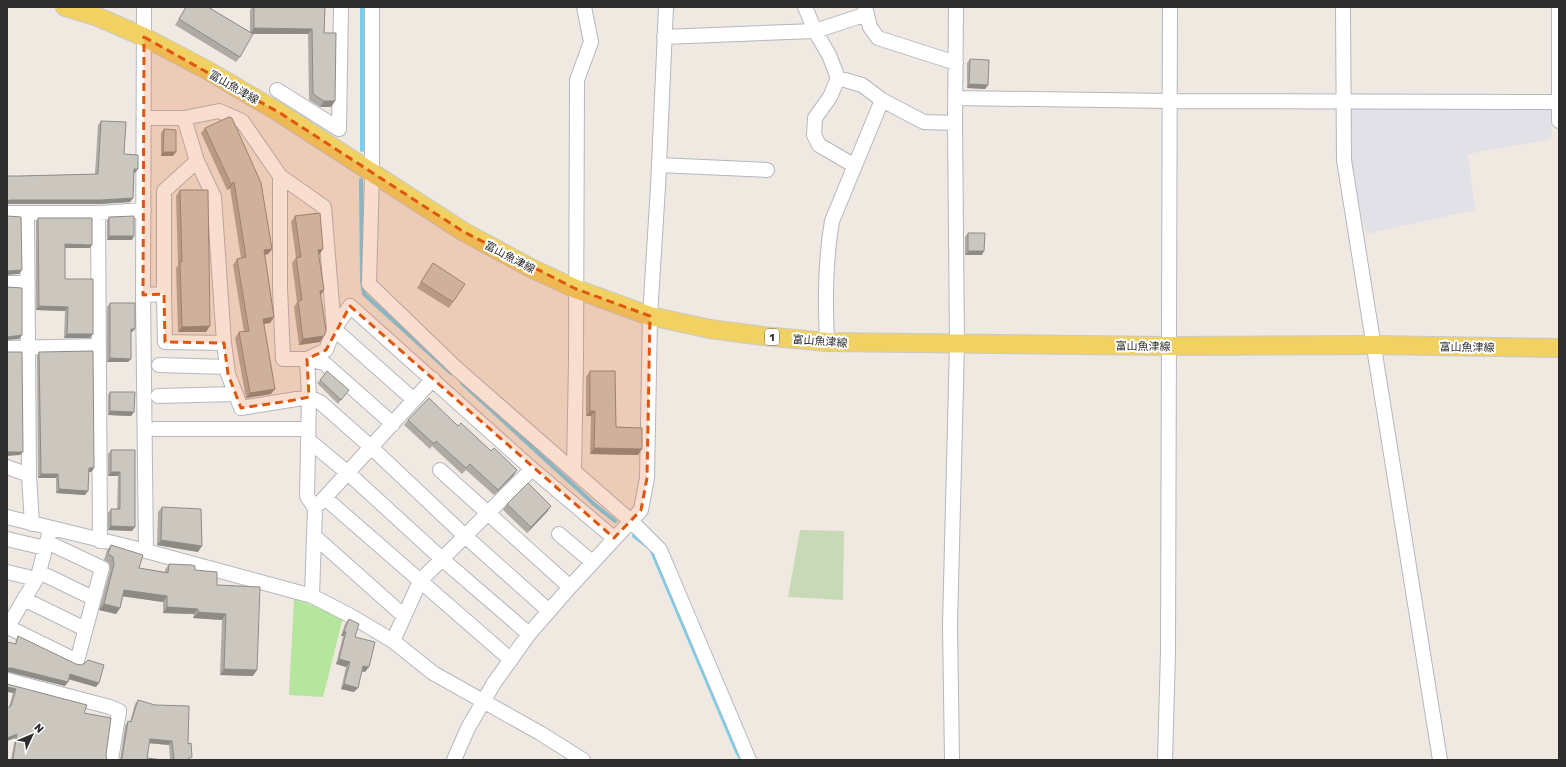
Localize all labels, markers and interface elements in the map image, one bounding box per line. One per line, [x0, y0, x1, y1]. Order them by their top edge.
street label: 富山魚津線 [207, 68, 261, 107]
street label: 富山魚津線 [482, 239, 537, 276]
road number: 1 [765, 329, 779, 345]
street label: 富山魚津線 [792, 333, 848, 350]
street label: 富山魚津線 [1115, 340, 1171, 353]
street label: 富山魚津線 [1439, 341, 1495, 354]
north arrow [12, 715, 52, 755]
text: N [31, 721, 46, 736]

